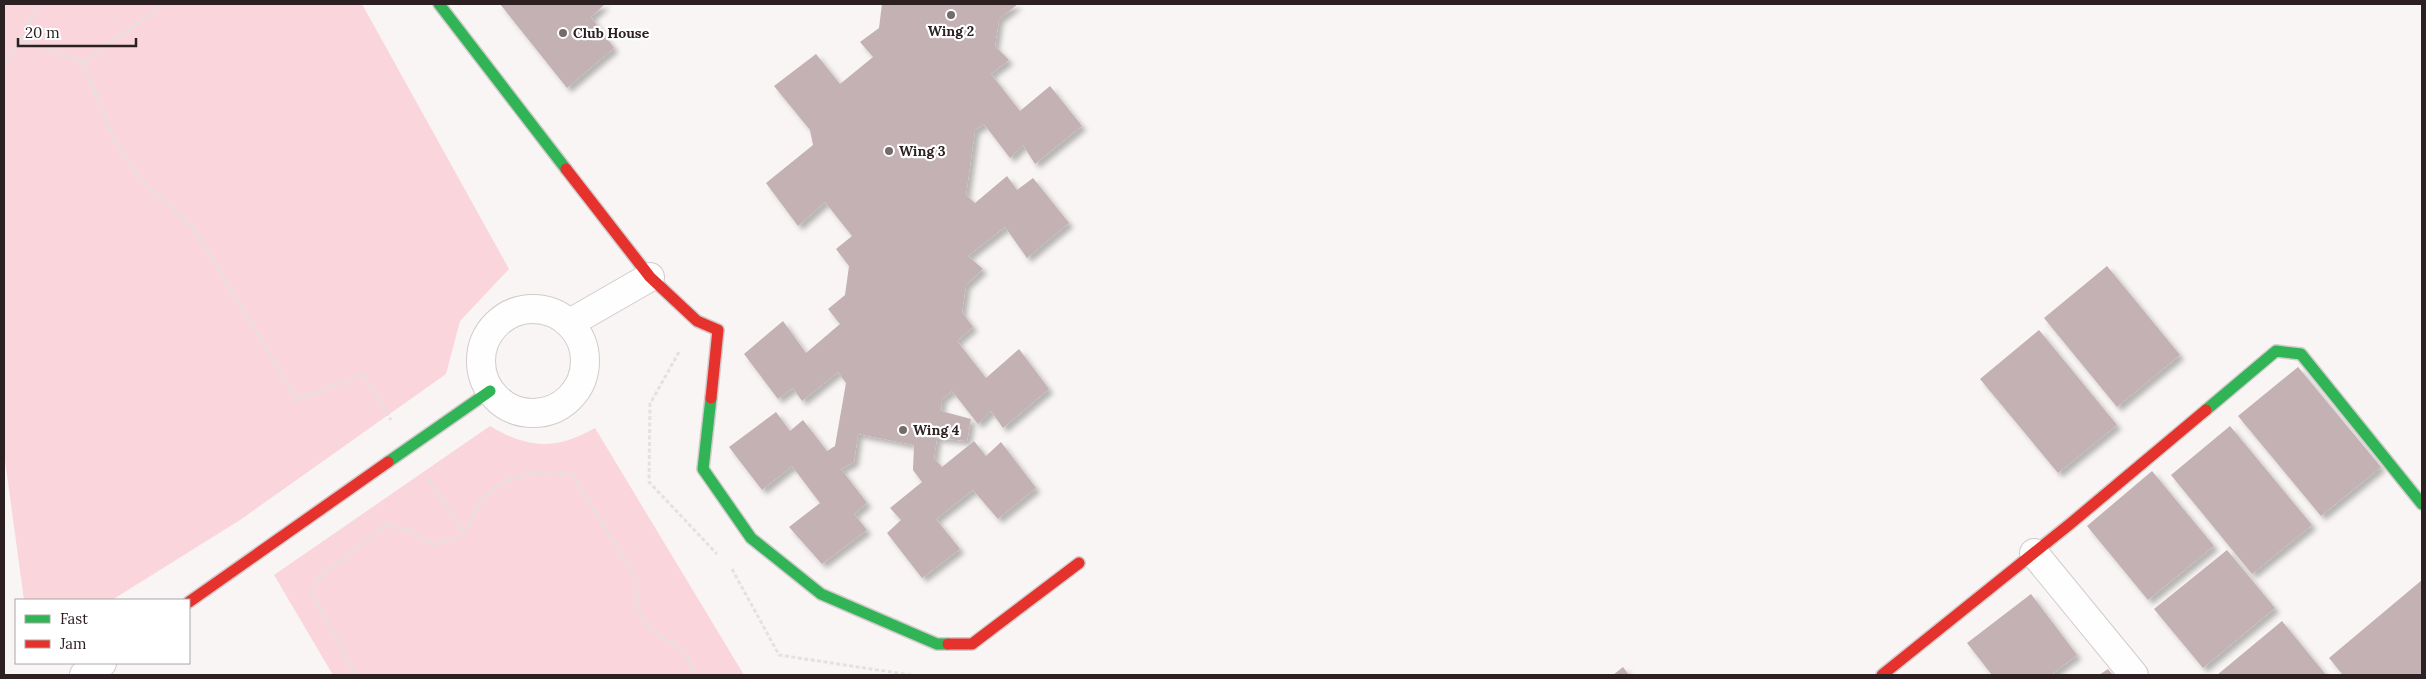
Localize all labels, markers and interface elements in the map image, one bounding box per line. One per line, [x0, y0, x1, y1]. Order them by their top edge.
marker: Wing 2 [945, 9, 957, 21]
scale bar [18, 15, 135, 47]
place label: Wing 2 [928, 22, 974, 40]
text: 20 m [25, 23, 60, 42]
place label: Club House [573, 24, 650, 42]
marker: Club House [557, 27, 569, 39]
place label: Wing 3 [899, 142, 946, 160]
marker: Wing 3 [883, 145, 895, 157]
place label: Wing 4 [913, 421, 960, 439]
marker: Wing 4 [897, 424, 909, 436]
legend [15, 599, 190, 664]
text: Fast [60, 609, 88, 628]
text: Jam [59, 634, 87, 653]

